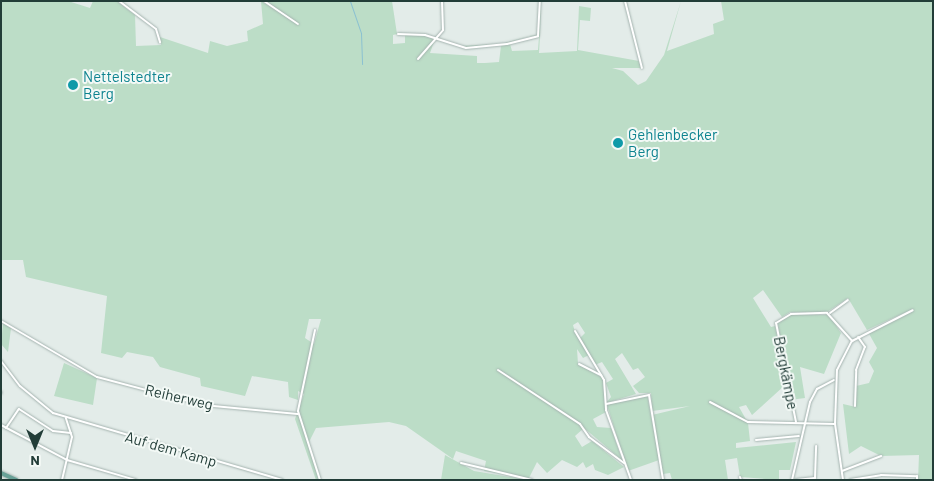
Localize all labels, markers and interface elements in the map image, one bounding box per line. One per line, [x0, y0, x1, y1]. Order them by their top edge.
place label: Nettelstedter Berg [83, 67, 170, 102]
marker: Nettelstedter Berg [67, 79, 79, 91]
place label: Gehlenbecker Berg [628, 125, 717, 160]
marker: Gehlenbecker Berg [612, 137, 624, 149]
street label: Bergkämpe [770, 335, 802, 411]
street label: Reiherweg [143, 380, 215, 414]
north arrow [10, 421, 60, 471]
street label: Auf dem Kamp [123, 427, 219, 471]
text: N [30, 453, 40, 470]

